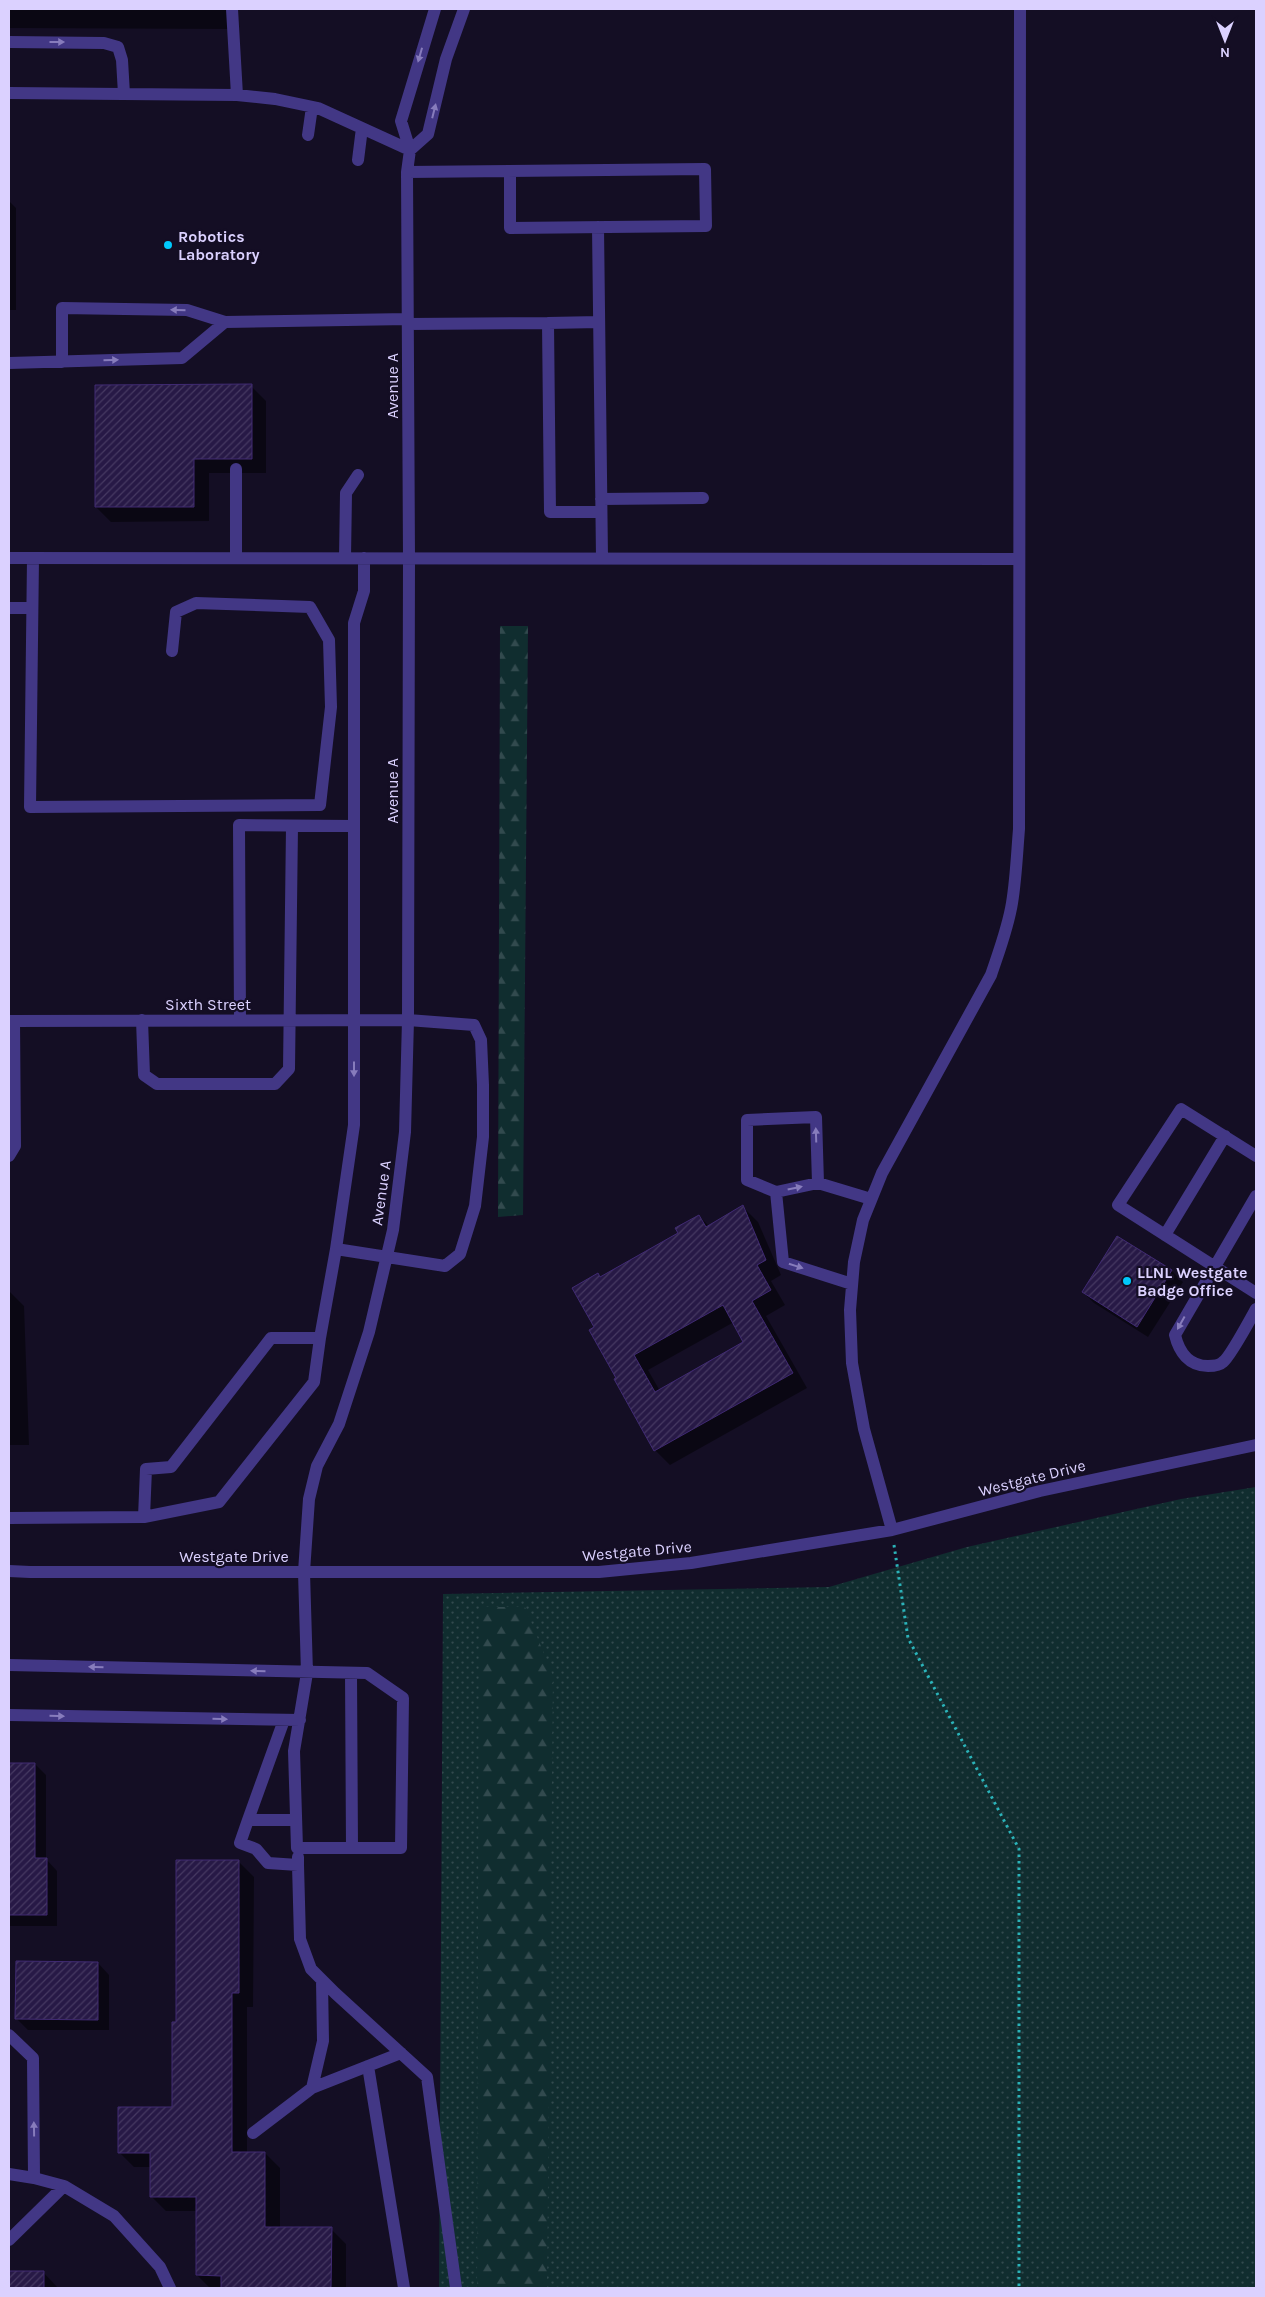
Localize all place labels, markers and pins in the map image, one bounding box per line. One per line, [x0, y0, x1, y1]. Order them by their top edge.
place label: Robotics Laboratory [178, 227, 260, 264]
marker: Robotics Laboratory [162, 239, 174, 251]
place label: LLNL Westgate Badge Office [1137, 1263, 1247, 1300]
marker: LLNL Westgate Badge Office [1121, 1275, 1133, 1287]

